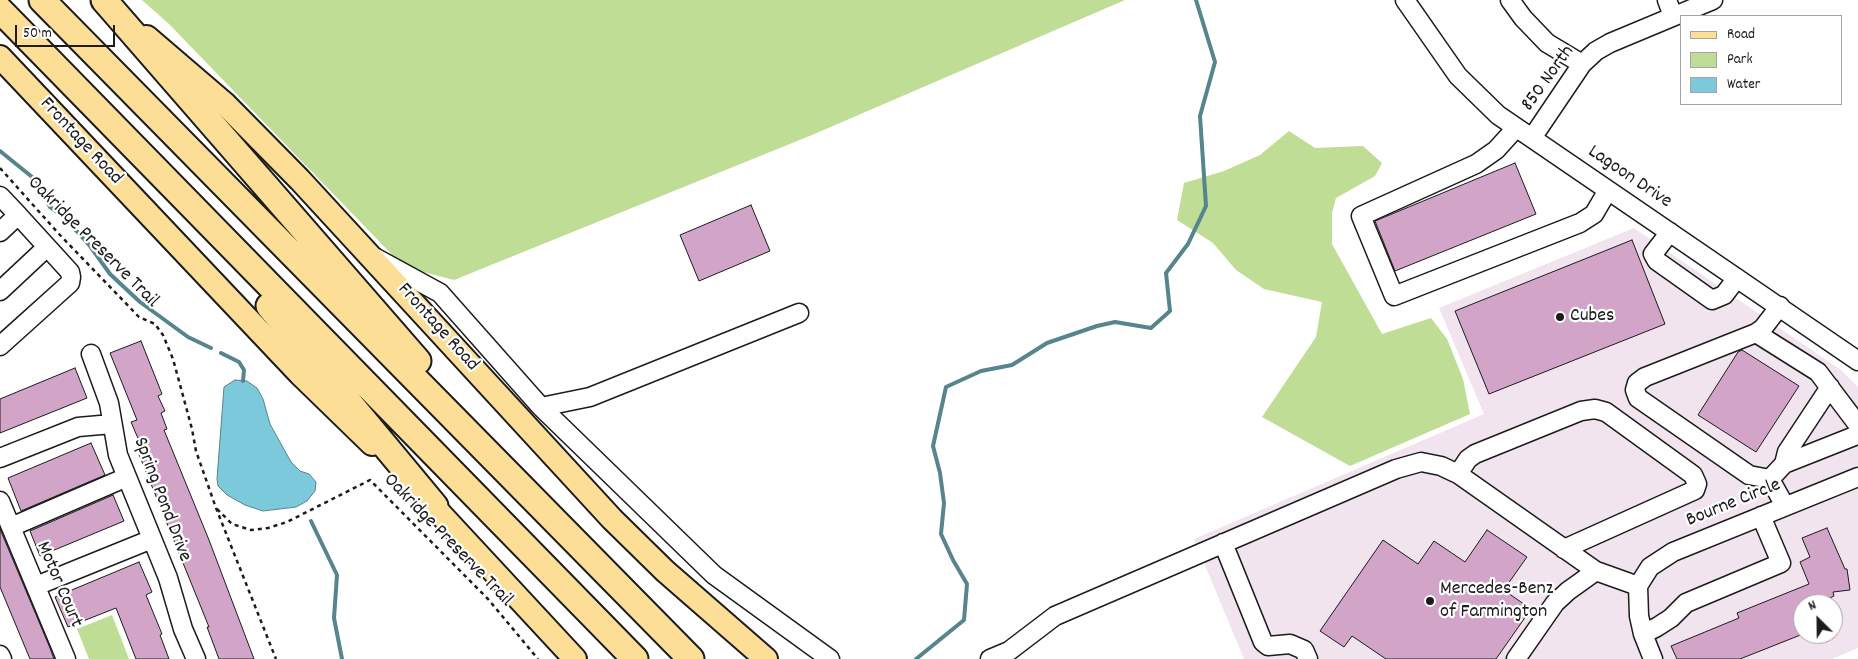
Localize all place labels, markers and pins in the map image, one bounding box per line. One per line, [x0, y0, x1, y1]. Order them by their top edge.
place label: Cubes [1570, 305, 1614, 329]
marker: Cubes [1554, 311, 1566, 323]
place label: Mercedes-Benz of Farmington [1440, 578, 1553, 625]
marker: Mercedes-Benz of Farmington [1424, 595, 1436, 607]

